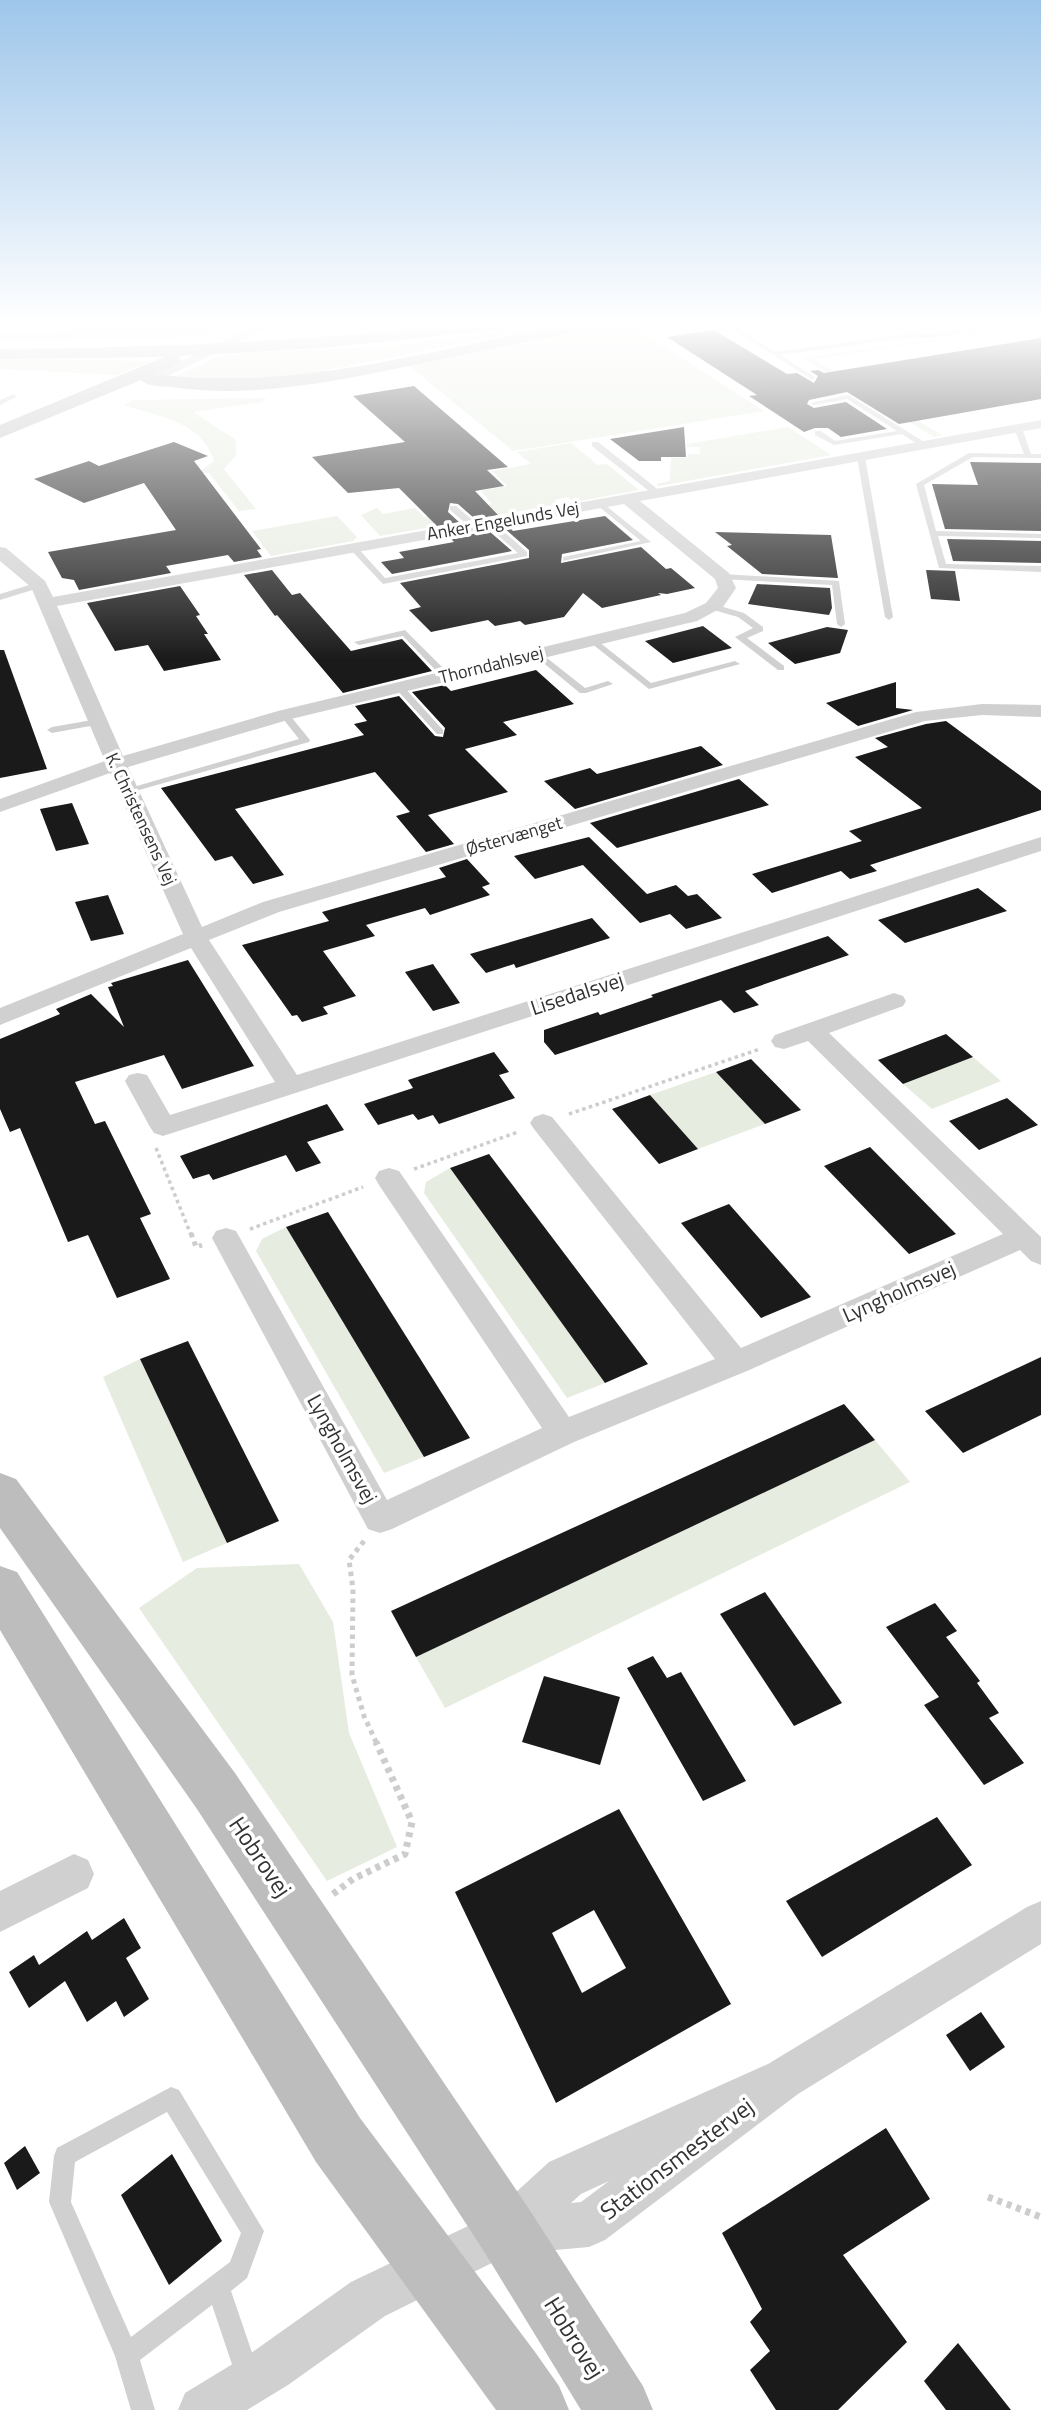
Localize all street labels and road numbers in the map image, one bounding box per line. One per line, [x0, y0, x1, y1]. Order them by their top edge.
street label: Anker Engelunds Vej [425, 494, 581, 547]
street label: Thorndahlsvej [436, 639, 546, 691]
street label: K. Christensens Vej [99, 748, 184, 890]
street label: Østervænget [462, 809, 566, 862]
street label: Lisedalsvej [526, 963, 627, 1023]
street label: Lyngholmsvej [837, 1252, 960, 1330]
street label: Lyngholmsvej [300, 1388, 386, 1509]
street label: Hobrovej [221, 1809, 301, 1904]
street label: Stationsmestervej [592, 2088, 761, 2228]
street label: Hobrovej [536, 2290, 614, 2385]

